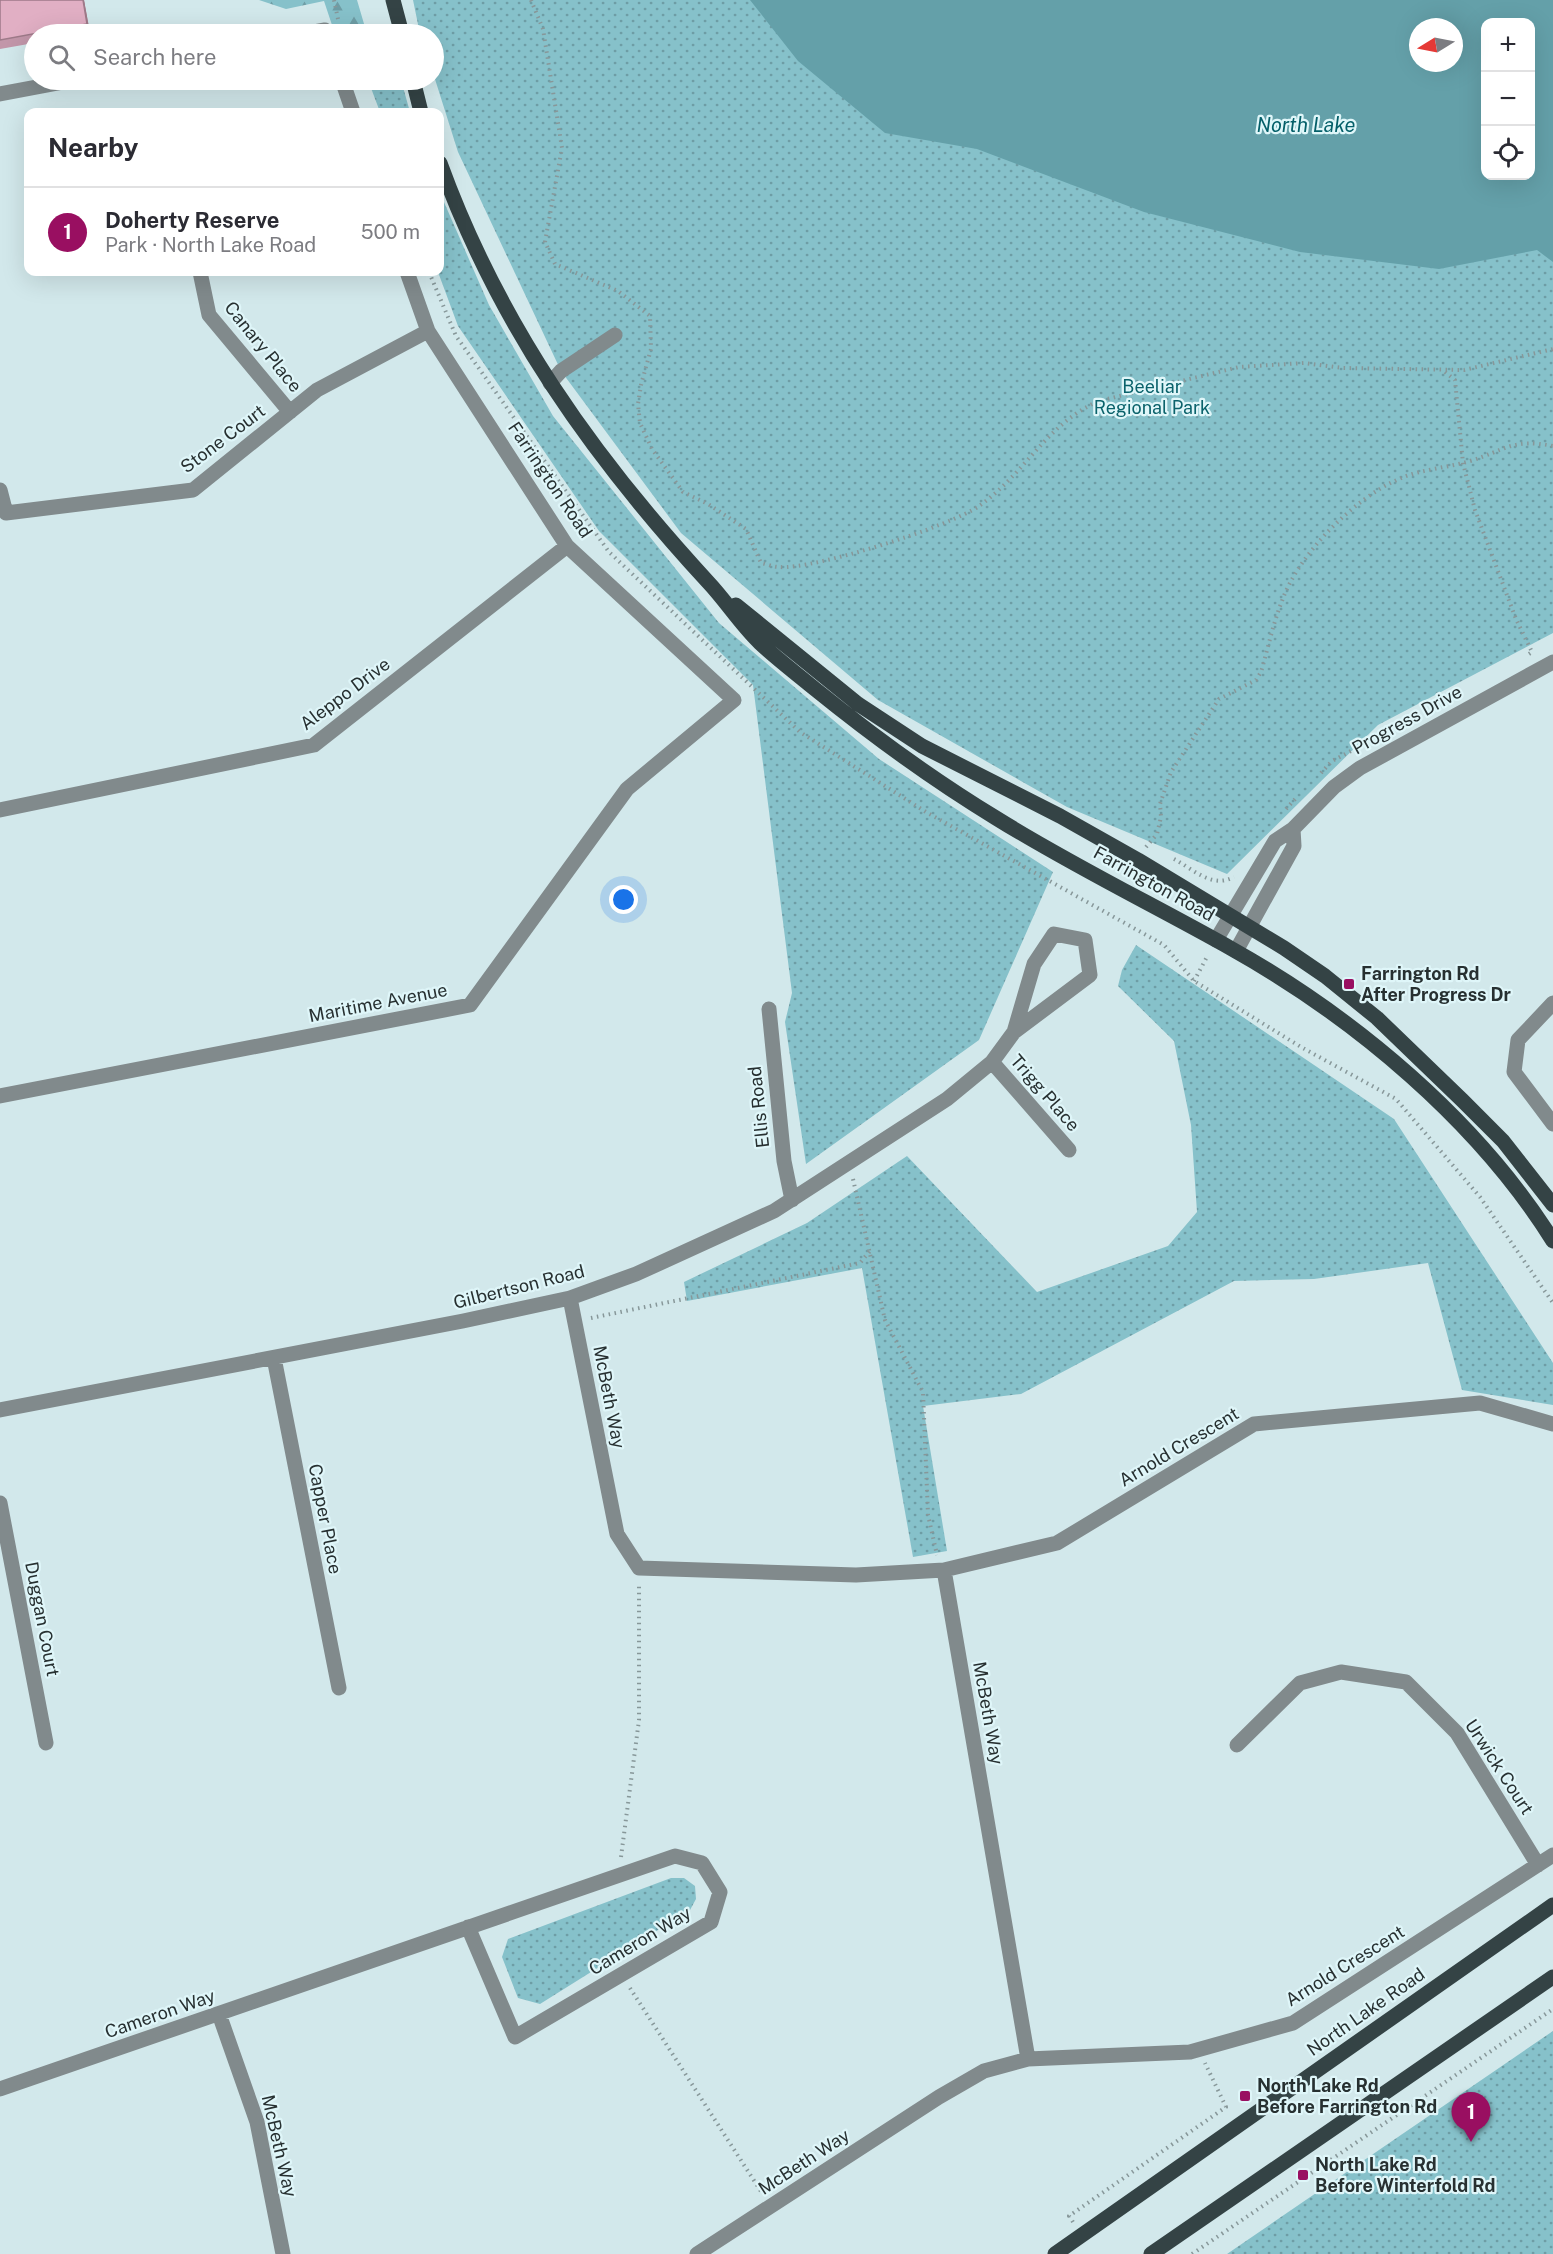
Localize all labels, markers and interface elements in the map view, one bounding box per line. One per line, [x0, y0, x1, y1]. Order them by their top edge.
north arrow [1409, 18, 1463, 72]
map controls [1481, 18, 1535, 180]
button: + [1481, 18, 1535, 72]
search box [24, 24, 444, 90]
icon: search [45, 41, 78, 74]
text: Search here [93, 44, 217, 70]
button: − [1481, 72, 1535, 126]
water label: North Lake [1257, 113, 1356, 137]
button: locate [1481, 126, 1535, 180]
text: Nearby [48, 132, 138, 163]
text: Doherty Reserve [105, 207, 280, 233]
text: 1 [63, 220, 72, 244]
text: 500 m [361, 220, 420, 244]
text: Park · North Lake Road [105, 233, 316, 257]
street label: Canary Place [220, 297, 306, 396]
park label: Beeliar Regional Park [1094, 376, 1210, 418]
street label: Stone Court [176, 400, 269, 477]
street label: Farrington Road [504, 418, 597, 542]
street label: Aleppo Drive [296, 653, 394, 734]
street label: Progress Drive [1348, 681, 1465, 758]
street label: Farrington Road [1090, 842, 1218, 925]
your location [609, 885, 638, 914]
place label: Farrington Rd After Progress Dr [1361, 963, 1512, 1005]
marker: Farrington Rd After Progress Dr [1342, 977, 1356, 991]
street label: Maritime Avenue [307, 979, 449, 1026]
street label: Trigg Place [1006, 1050, 1084, 1135]
street label: Ellis Road [744, 1065, 773, 1149]
street label: Gilbertson Road [451, 1260, 587, 1313]
street label: McBeth Way [589, 1344, 630, 1451]
street label: Arnold Crescent [1115, 1403, 1242, 1491]
street label: Capper Place [305, 1462, 346, 1576]
street label: Duggan Court [21, 1560, 64, 1678]
street label: McBeth Way [969, 1660, 1008, 1766]
street label: Urwick Court [1461, 1715, 1538, 1818]
street label: Cameron Way [585, 1902, 695, 1979]
street label: Arnold Crescent [1282, 1921, 1408, 2011]
street label: North Lake Road [1303, 1963, 1429, 2060]
street label: Cameron Way [102, 1985, 218, 2042]
place label: North Lake Rd Before Farrington Rd [1257, 2075, 1437, 2117]
marker: North Lake Rd Before Farrington Rd [1238, 2089, 1252, 2103]
pin: 1 [1452, 2092, 1490, 2142]
street label: McBeth Way [258, 2093, 302, 2199]
street label: McBeth Way [754, 2124, 854, 2199]
place label: North Lake Rd Before Winterfold Rd [1315, 2154, 1495, 2196]
marker: North Lake Rd Before Winterfold Rd [1296, 2168, 1310, 2182]

